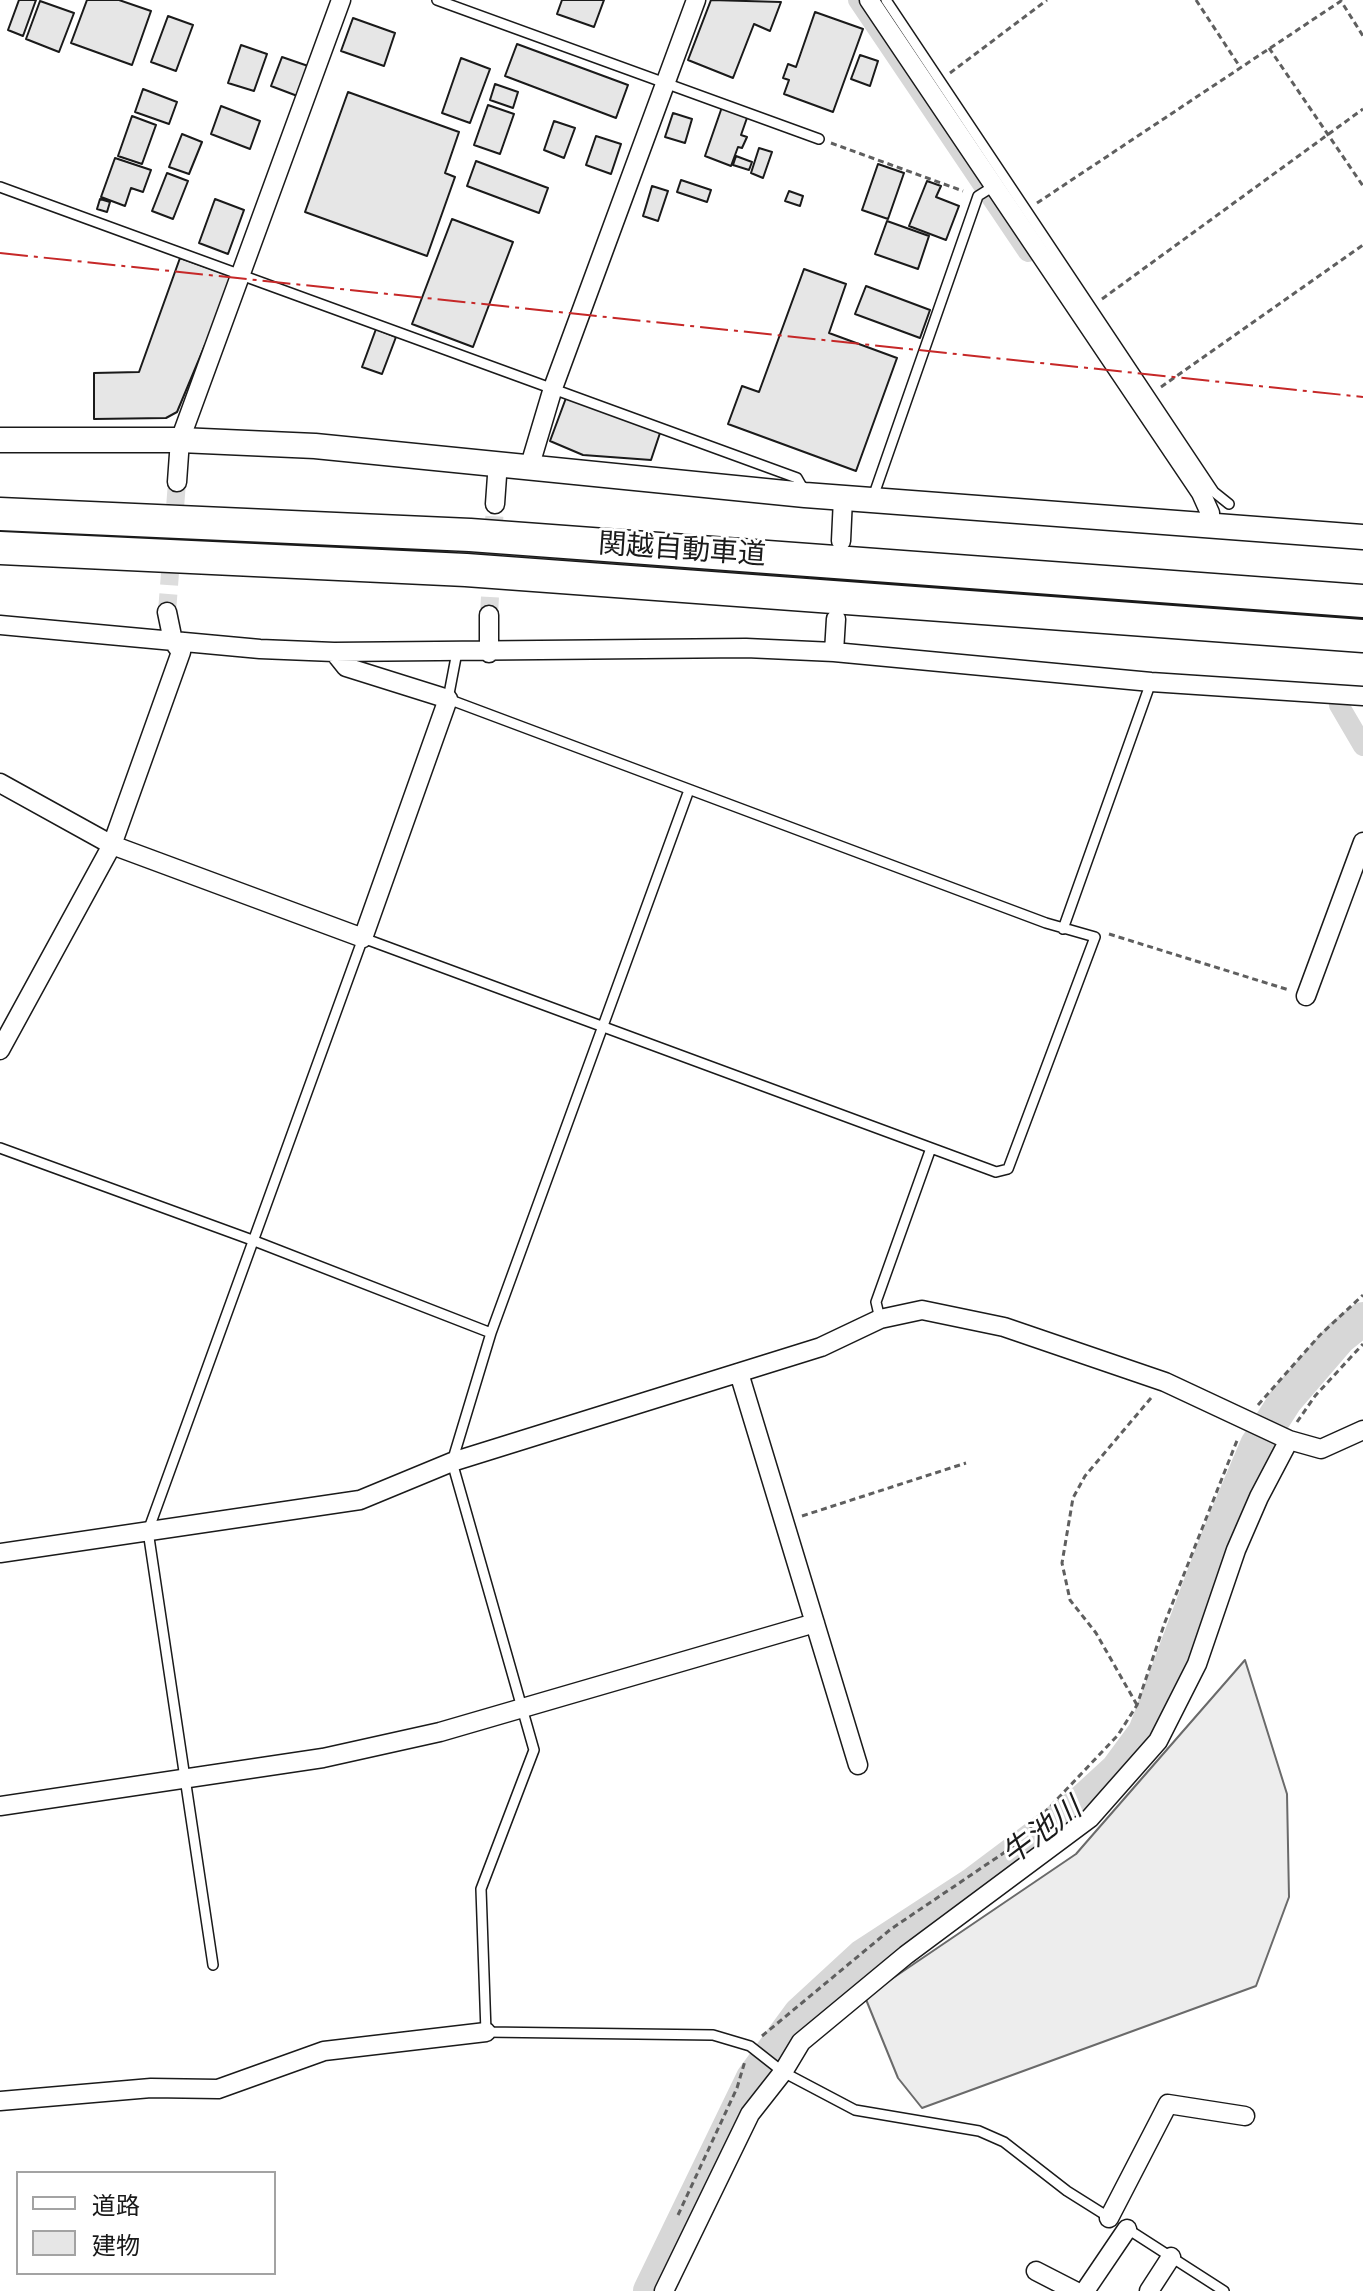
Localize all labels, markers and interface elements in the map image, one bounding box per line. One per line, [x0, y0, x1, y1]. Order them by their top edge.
street label: 関越自動車道 [597, 527, 767, 573]
water label: 牛池川 [995, 1791, 1089, 1873]
legend [16, 2171, 276, 2275]
text: 道路 [92, 2192, 140, 2220]
text: 建物 [92, 2232, 140, 2260]

